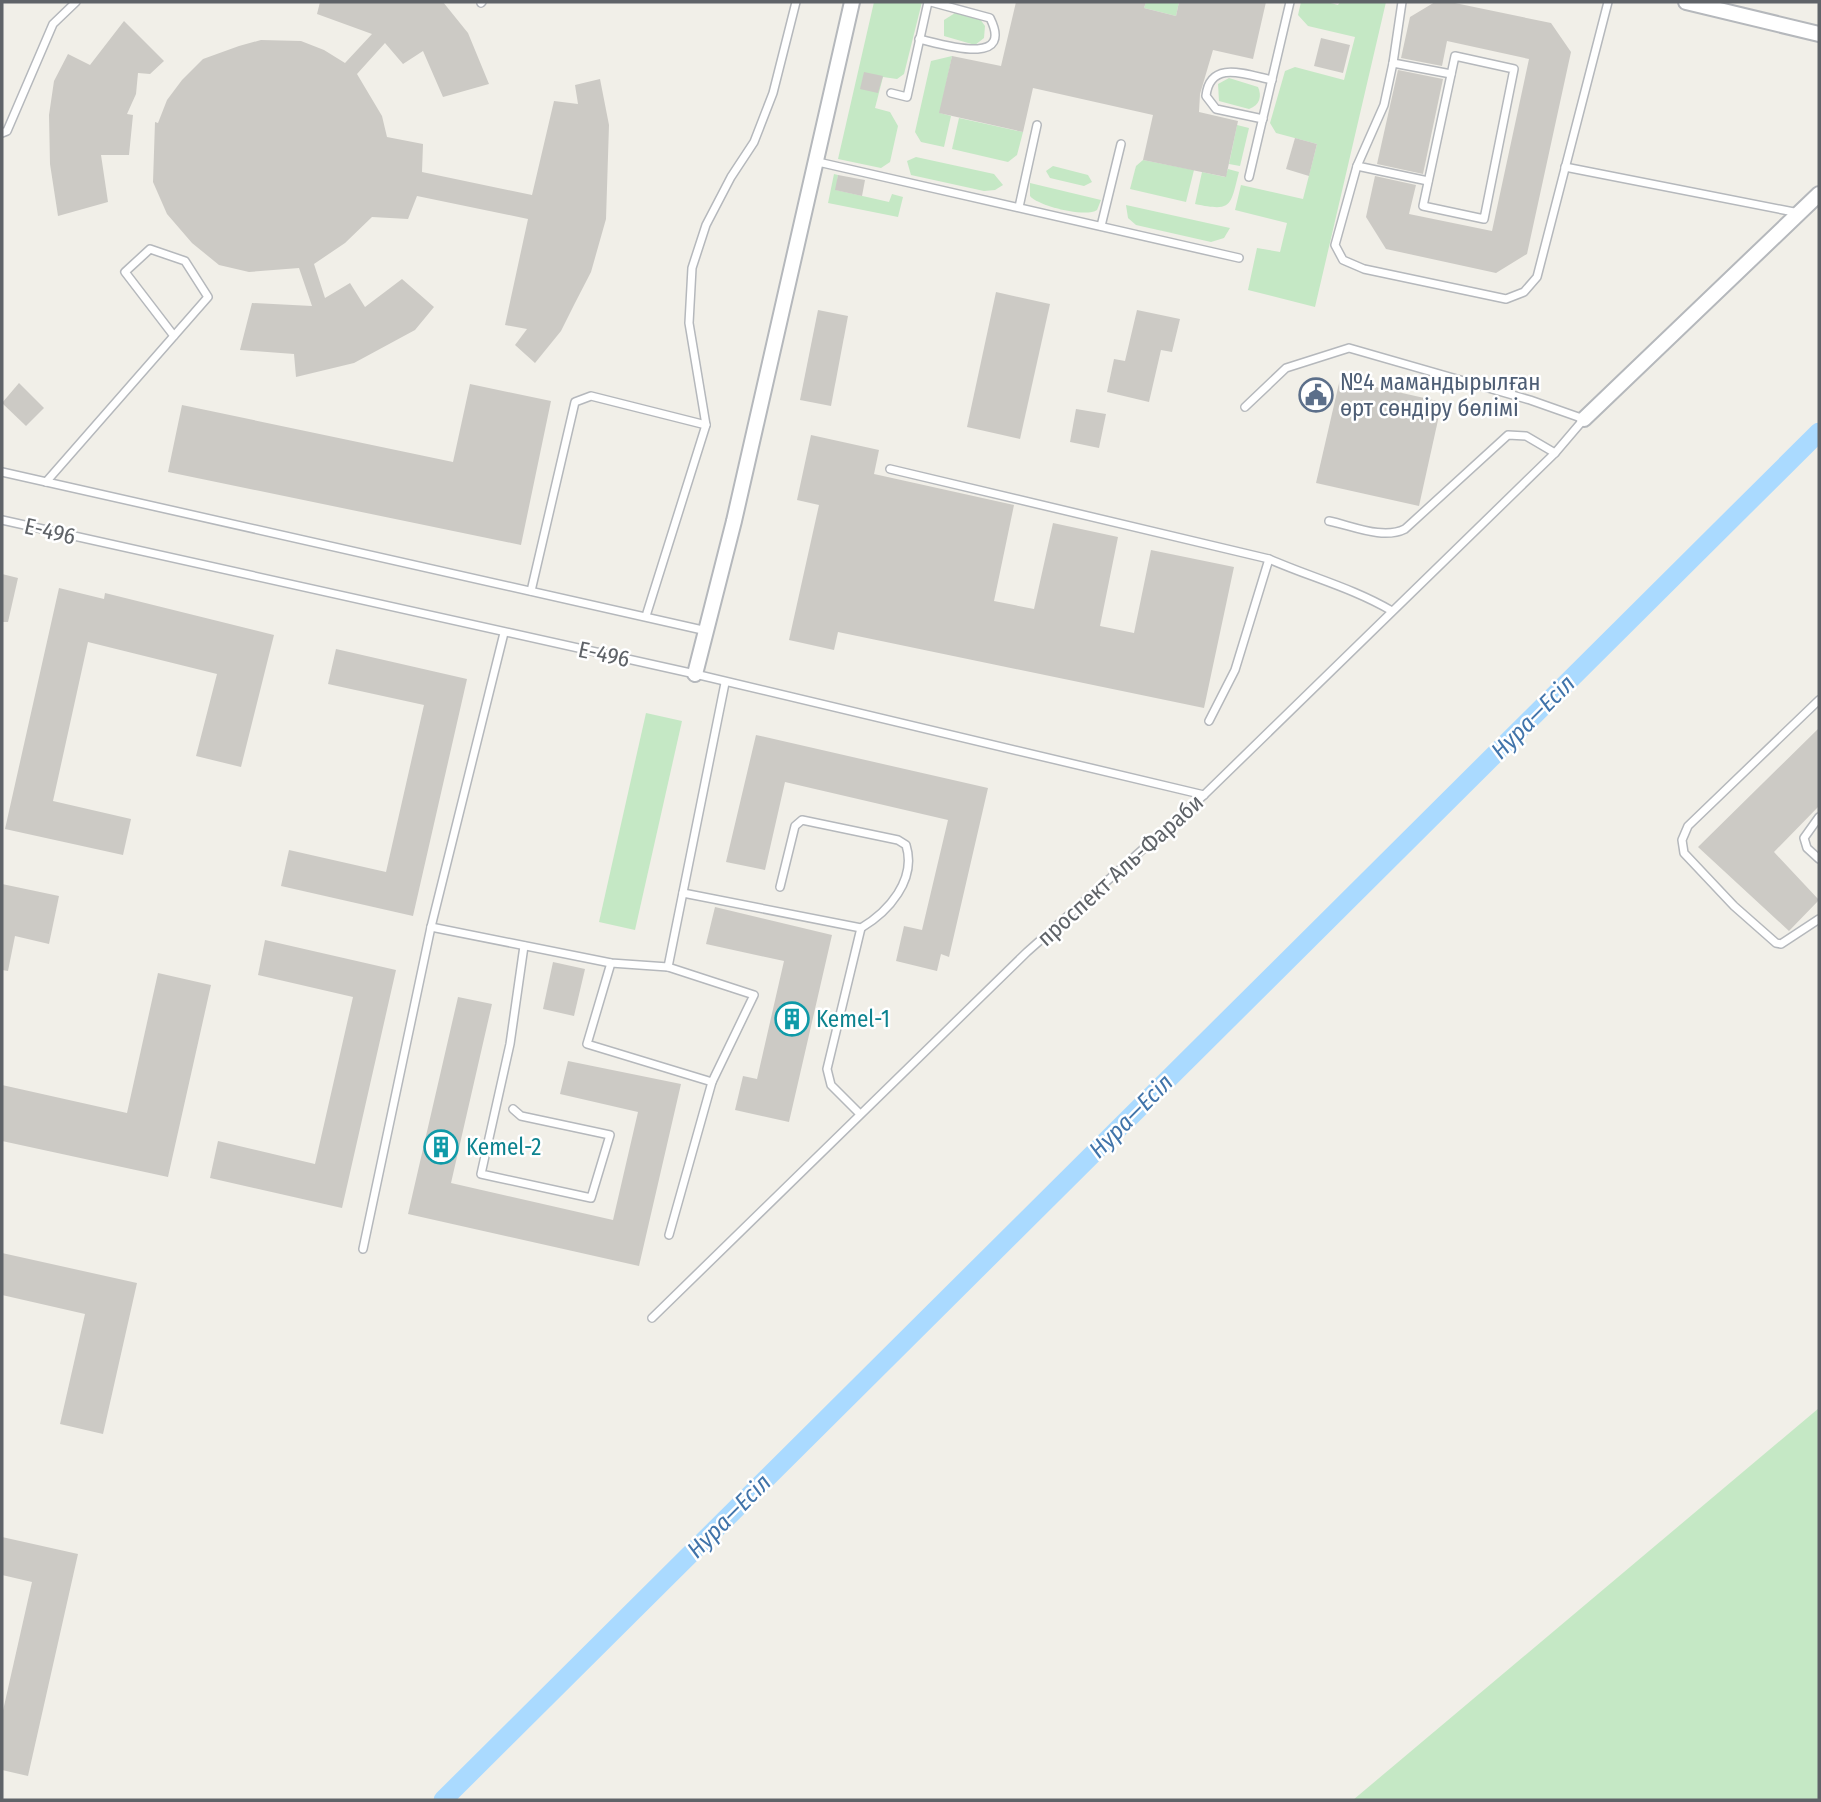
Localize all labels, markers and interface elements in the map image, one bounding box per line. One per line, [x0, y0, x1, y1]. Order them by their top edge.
place label: №4 мамандырылған өрт сөндіру бөлімі [1340, 368, 1540, 422]
public building icon: №4 мамандырылған өрт сөндіру бөлімі [1297, 376, 1335, 414]
street label: E-496 [22, 512, 78, 550]
street label: E-496 [576, 635, 632, 673]
water label: Нура—Есіл [1485, 669, 1581, 765]
street label: проспект Аль-Фараби [1031, 788, 1209, 952]
building icon: Kemel-1 [773, 1000, 811, 1038]
place label: Kemel-1 [816, 1005, 890, 1033]
water label: Нура—Есіл [1083, 1068, 1179, 1164]
building icon: Kemel-2 [422, 1128, 460, 1166]
place label: Kemel-2 [466, 1133, 541, 1161]
water label: Нура—Есіл [681, 1468, 777, 1564]

